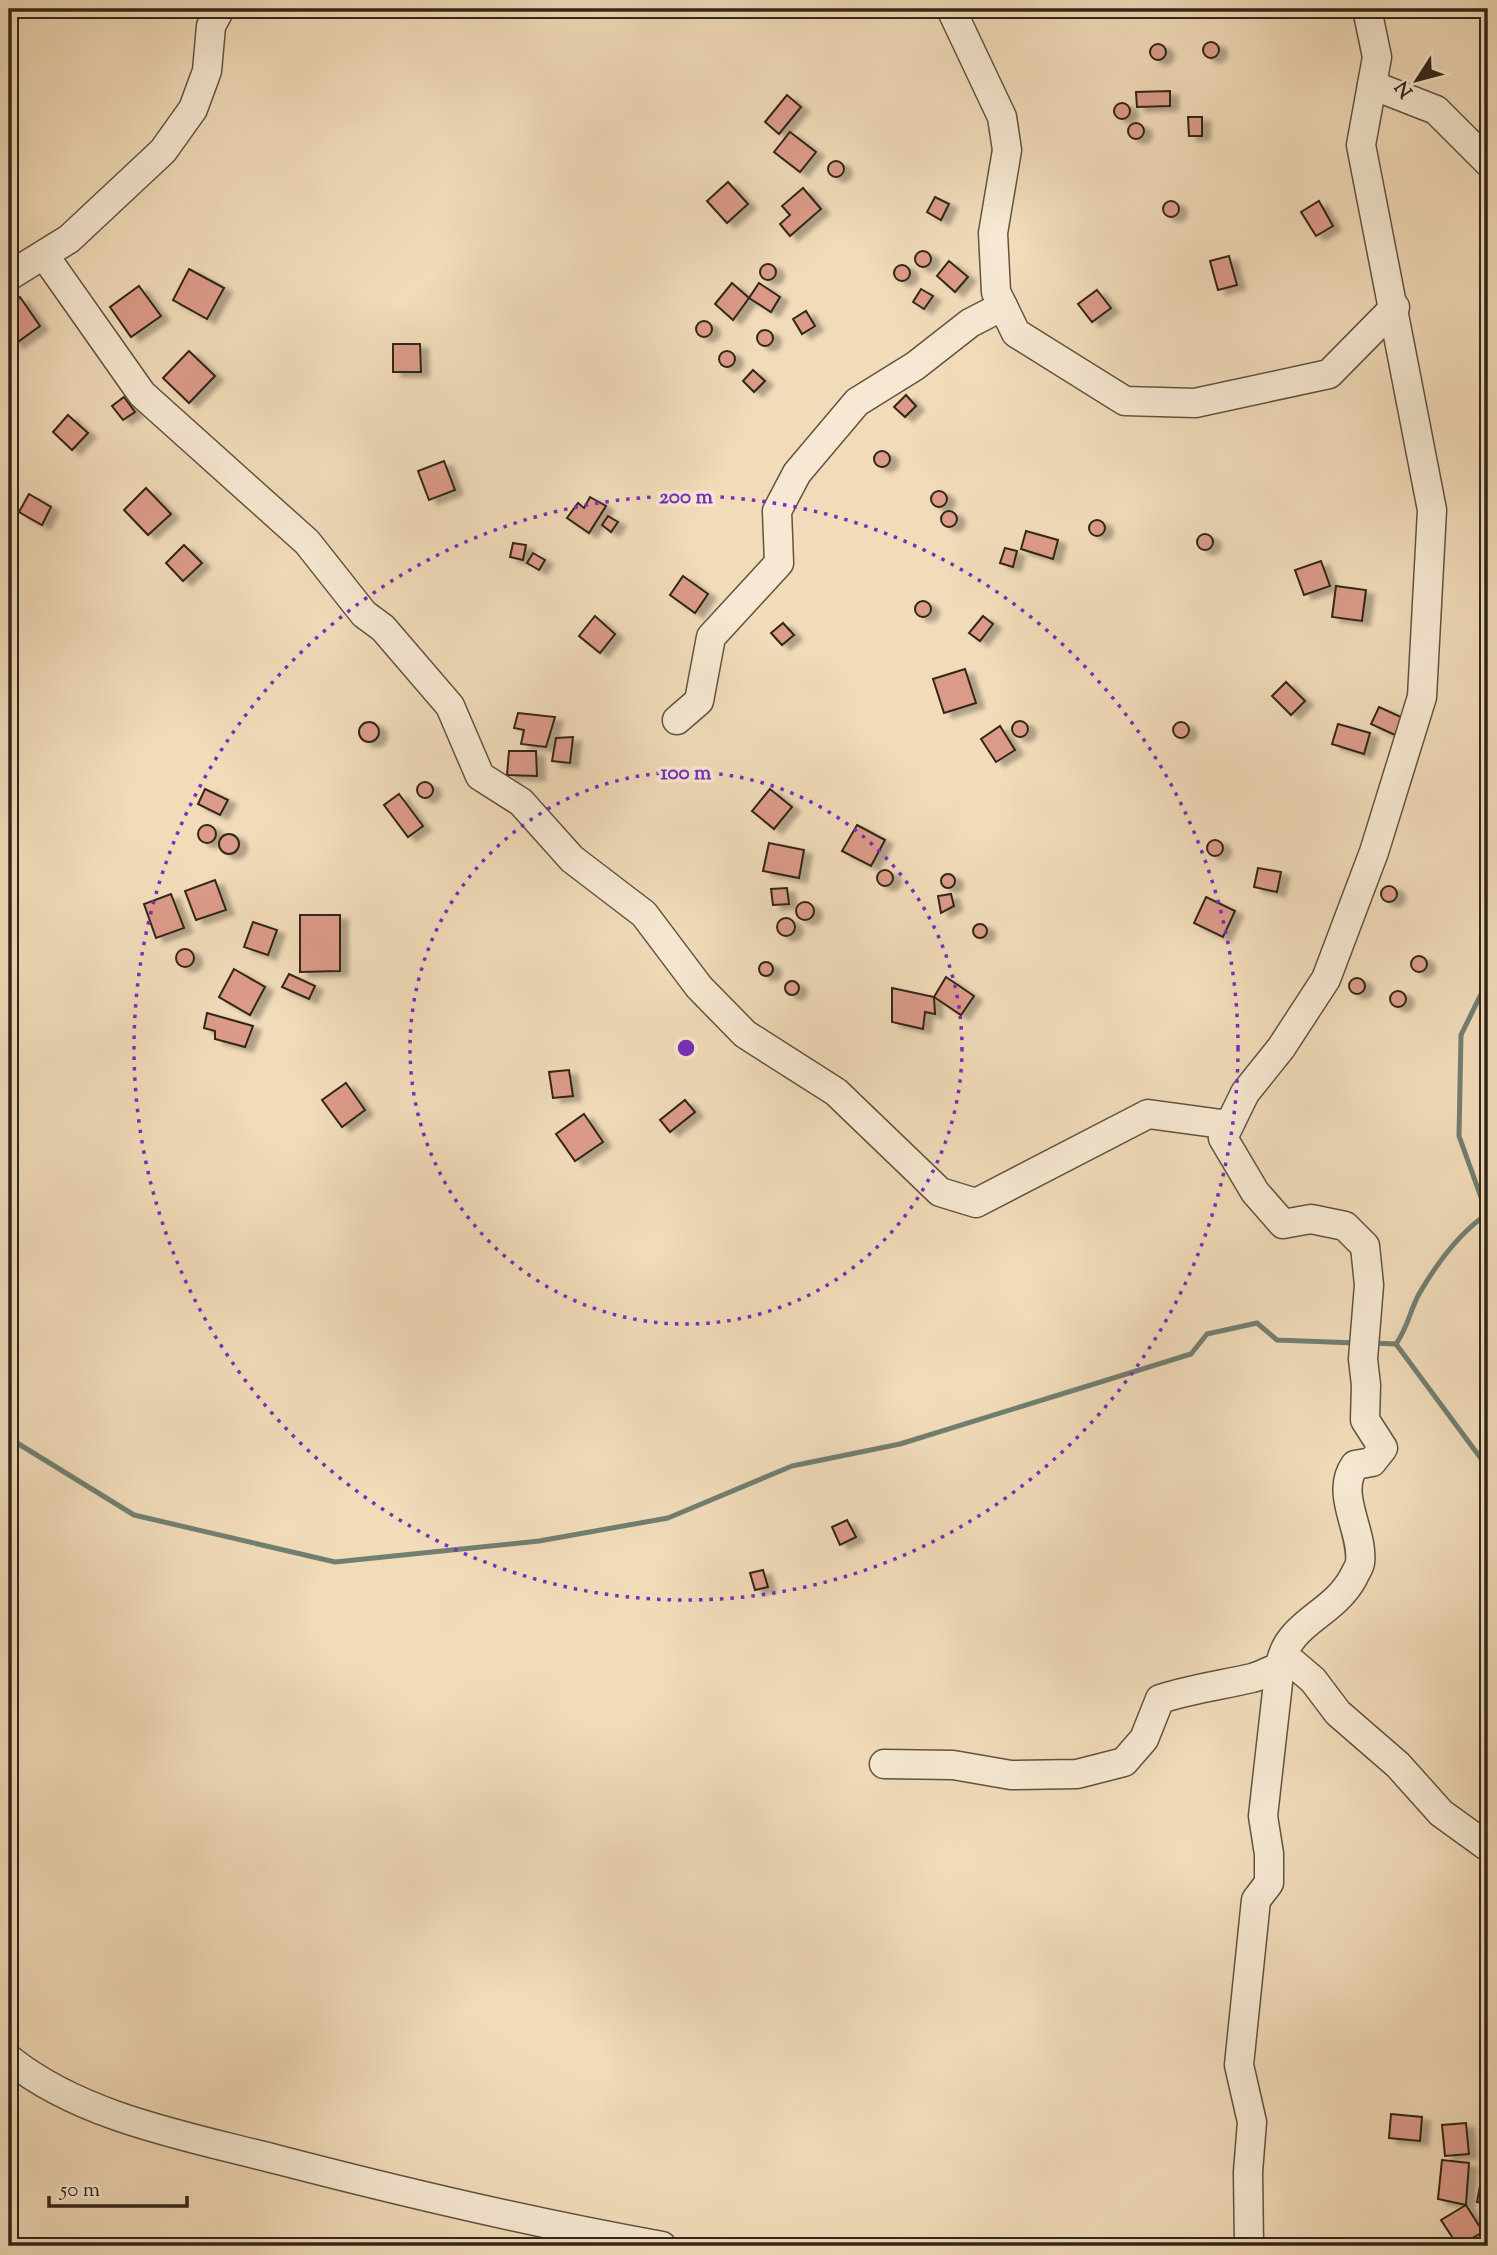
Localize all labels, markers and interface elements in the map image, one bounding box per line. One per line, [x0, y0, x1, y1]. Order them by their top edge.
north arrow [1382, 46, 1452, 116]
text: N [1390, 74, 1421, 103]
text: 200 m [659, 483, 714, 513]
text: 100 m [661, 759, 712, 789]
centre of rings [674, 1036, 698, 1060]
scale bar [49, 2164, 187, 2208]
text: 50 m [59, 2176, 100, 2206]

